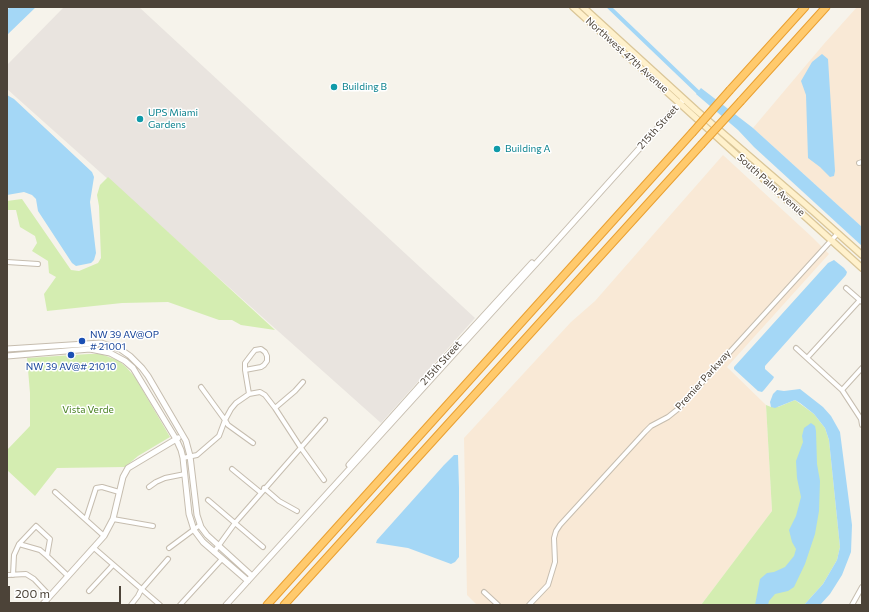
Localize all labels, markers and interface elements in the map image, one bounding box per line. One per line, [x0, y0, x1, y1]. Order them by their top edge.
street label: Northwest 47th Avenue [583, 15, 671, 95]
place label: Building B [342, 81, 387, 93]
marker: Building B [329, 82, 339, 92]
street label: 215th Street [635, 102, 681, 152]
place label: UPS Miami Gardens [148, 107, 198, 130]
marker: UPS Miami Gardens [135, 114, 145, 124]
place label: Building A [505, 143, 550, 155]
marker: Building A [492, 144, 502, 154]
street label: South Palm Avenue [735, 151, 807, 219]
place label: NW 39 AV@OP # 21001 [90, 329, 159, 352]
marker: NW 39 AV@OP # 21001 [77, 336, 87, 346]
street label: 215th Street [418, 338, 464, 388]
street label: Premier Parkway [673, 347, 733, 413]
marker: NW 39 AV@# 21010 [66, 350, 76, 360]
place label: NW 39 AV@# 21010 [26, 361, 116, 373]
park label: Vista Verde [62, 404, 114, 416]
scale bar [10, 578, 123, 604]
text: 200 m [15, 586, 50, 600]

